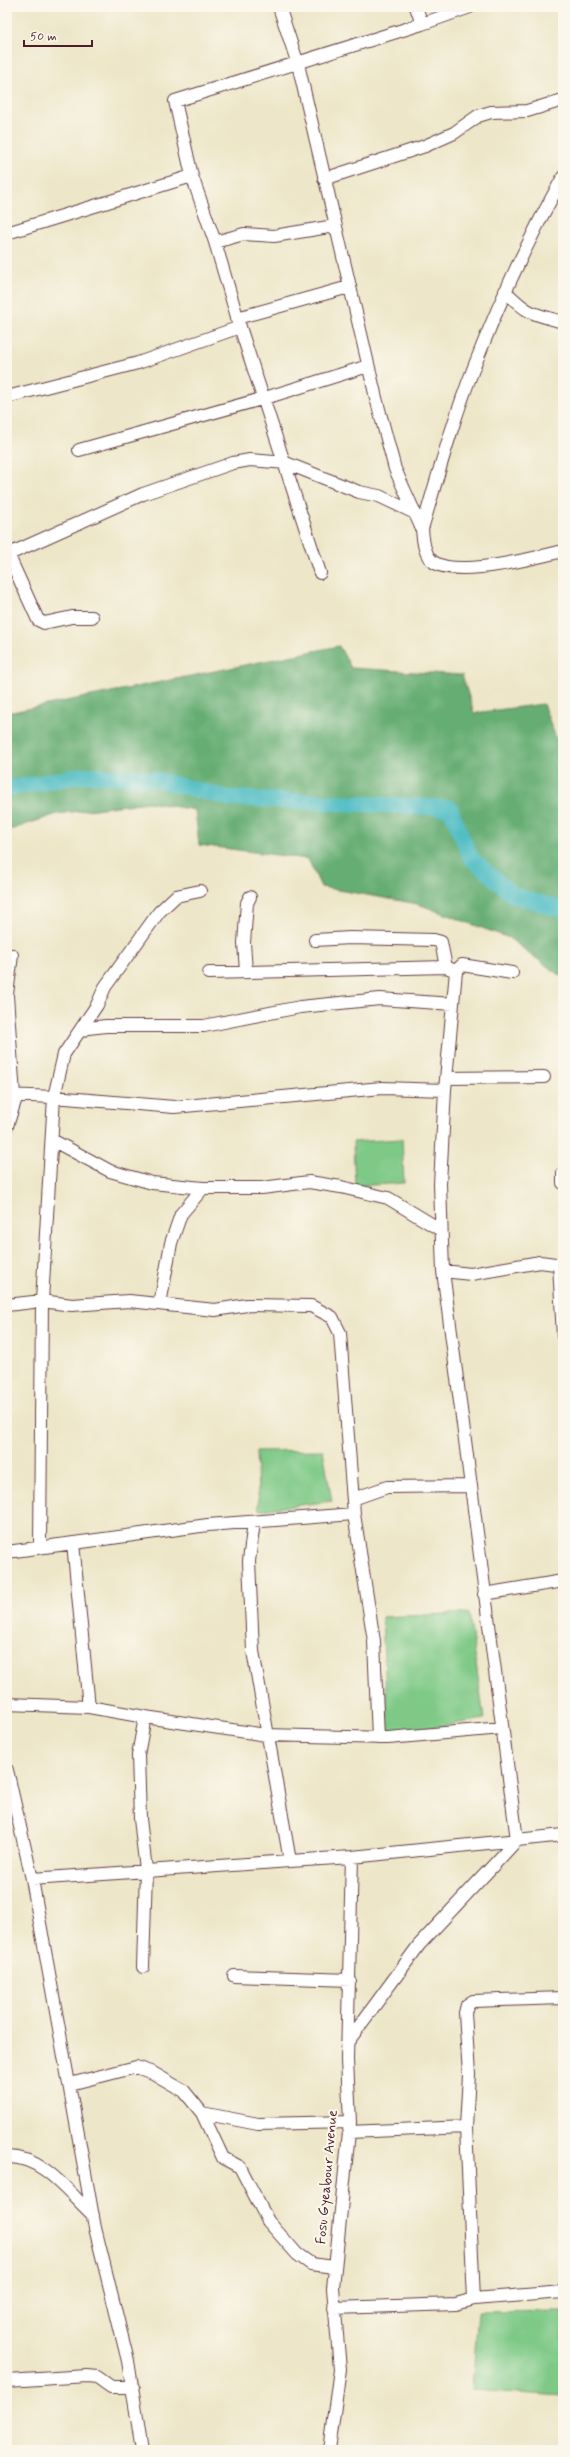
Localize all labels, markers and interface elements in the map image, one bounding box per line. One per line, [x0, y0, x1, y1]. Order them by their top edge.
scale bar [24, 22, 92, 48]
text: 50 m [30, 29, 57, 45]
street label: Fosu Gyeabour Avenue [312, 2109, 342, 2245]

